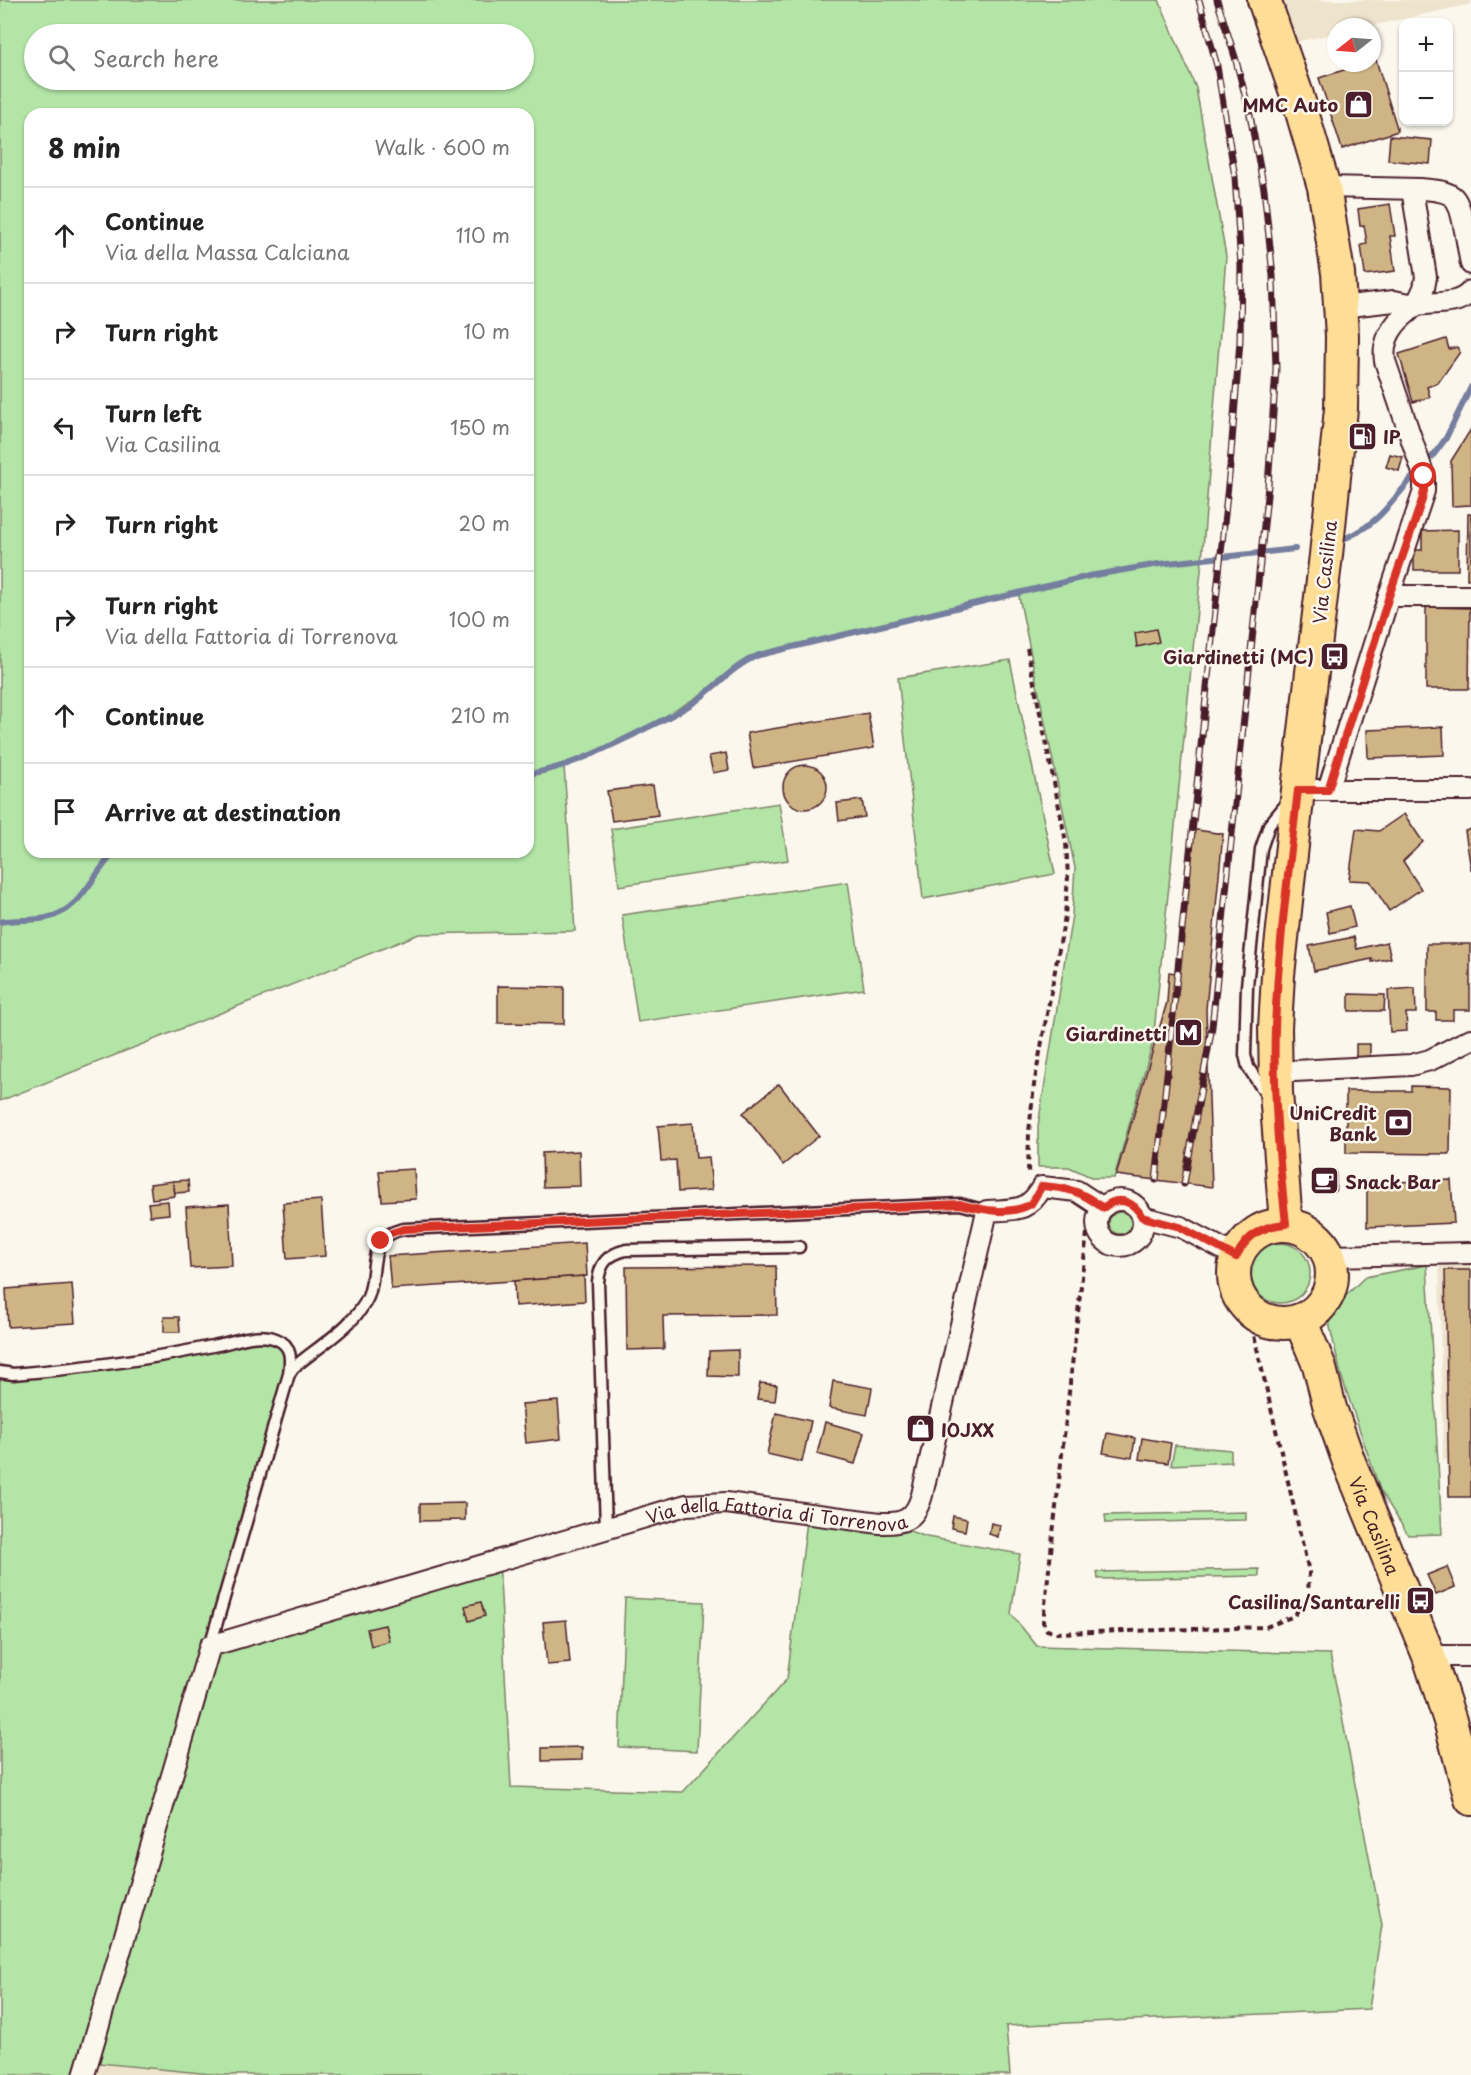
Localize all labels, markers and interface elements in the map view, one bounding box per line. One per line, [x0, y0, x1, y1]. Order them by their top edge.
north arrow [1327, 18, 1381, 72]
map controls [1399, 18, 1453, 126]
button: + [1399, 18, 1453, 72]
search box [24, 24, 534, 90]
icon: search [45, 41, 78, 74]
text: Search here [93, 41, 219, 74]
button: − [1399, 72, 1453, 126]
shop icon: MMC Auto [1343, 88, 1375, 120]
place label: MMC Auto [1242, 91, 1338, 118]
text: 8 min [48, 128, 121, 167]
text: Walk · 600 m [374, 132, 510, 162]
text: Continue [105, 204, 204, 237]
icon: ahead [48, 219, 81, 252]
text: 110 m [456, 220, 510, 250]
text: Via della Massa Calciana [105, 237, 350, 267]
icon: right [48, 315, 81, 348]
text: Turn right [105, 315, 218, 348]
text: 10 m [463, 316, 510, 346]
text: Turn left [105, 396, 202, 429]
icon: left [48, 411, 81, 444]
text: 150 m [450, 412, 510, 442]
fuel station icon: IP [1346, 420, 1378, 452]
place label: IP [1383, 423, 1401, 450]
text: Via Casilina [105, 429, 220, 459]
route start [1410, 462, 1436, 488]
icon: right [48, 507, 81, 540]
text: Turn right [105, 507, 218, 540]
text: 20 m [458, 508, 510, 538]
street label: Via Casilina [1305, 519, 1343, 625]
text: Turn right [105, 588, 218, 621]
icon: right [48, 603, 81, 636]
text: 100 m [449, 604, 510, 634]
text: Via della Fattoria di Torrenova [105, 621, 398, 651]
bus stop icon: Giardinetti (MC) [1319, 640, 1351, 672]
place label: Giardinetti (MC) [1163, 643, 1314, 670]
icon: ahead [48, 699, 81, 732]
text: Continue [105, 699, 204, 732]
text: 210 m [451, 700, 510, 730]
icon: arrive [48, 795, 81, 828]
text: Arrive at destination [105, 795, 341, 828]
metro station icon: Giardinetti [1172, 1017, 1204, 1049]
place label: Giardinetti [1066, 1020, 1167, 1047]
place label: UniCredit Bank [1289, 1099, 1377, 1147]
bank icon: UniCredit Bank [1382, 1106, 1414, 1138]
cafe icon: Snack Bar [1308, 1165, 1340, 1197]
place label: Snack Bar [1345, 1168, 1441, 1195]
route end [367, 1227, 393, 1253]
shop icon: I0JXX [904, 1413, 936, 1445]
place label: I0JXX [941, 1416, 995, 1443]
street label: Via Casilina [1343, 1472, 1407, 1579]
street label: Via della Fattoria di Torrenova [642, 1489, 911, 1537]
bus stop icon: Casilina/Santarelli [1405, 1585, 1437, 1617]
place label: Casilina/Santarelli [1228, 1588, 1400, 1615]

